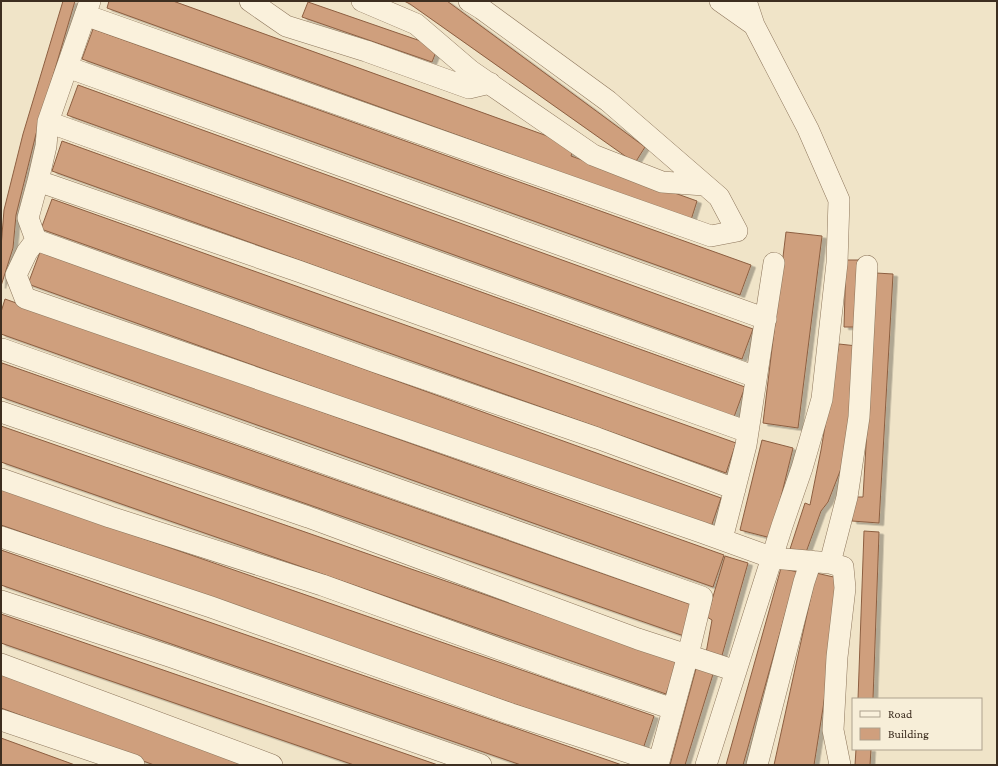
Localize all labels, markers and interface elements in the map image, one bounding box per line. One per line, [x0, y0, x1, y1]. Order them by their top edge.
legend [852, 698, 982, 750]
text: Road [888, 707, 913, 721]
text: Building [888, 727, 929, 741]

